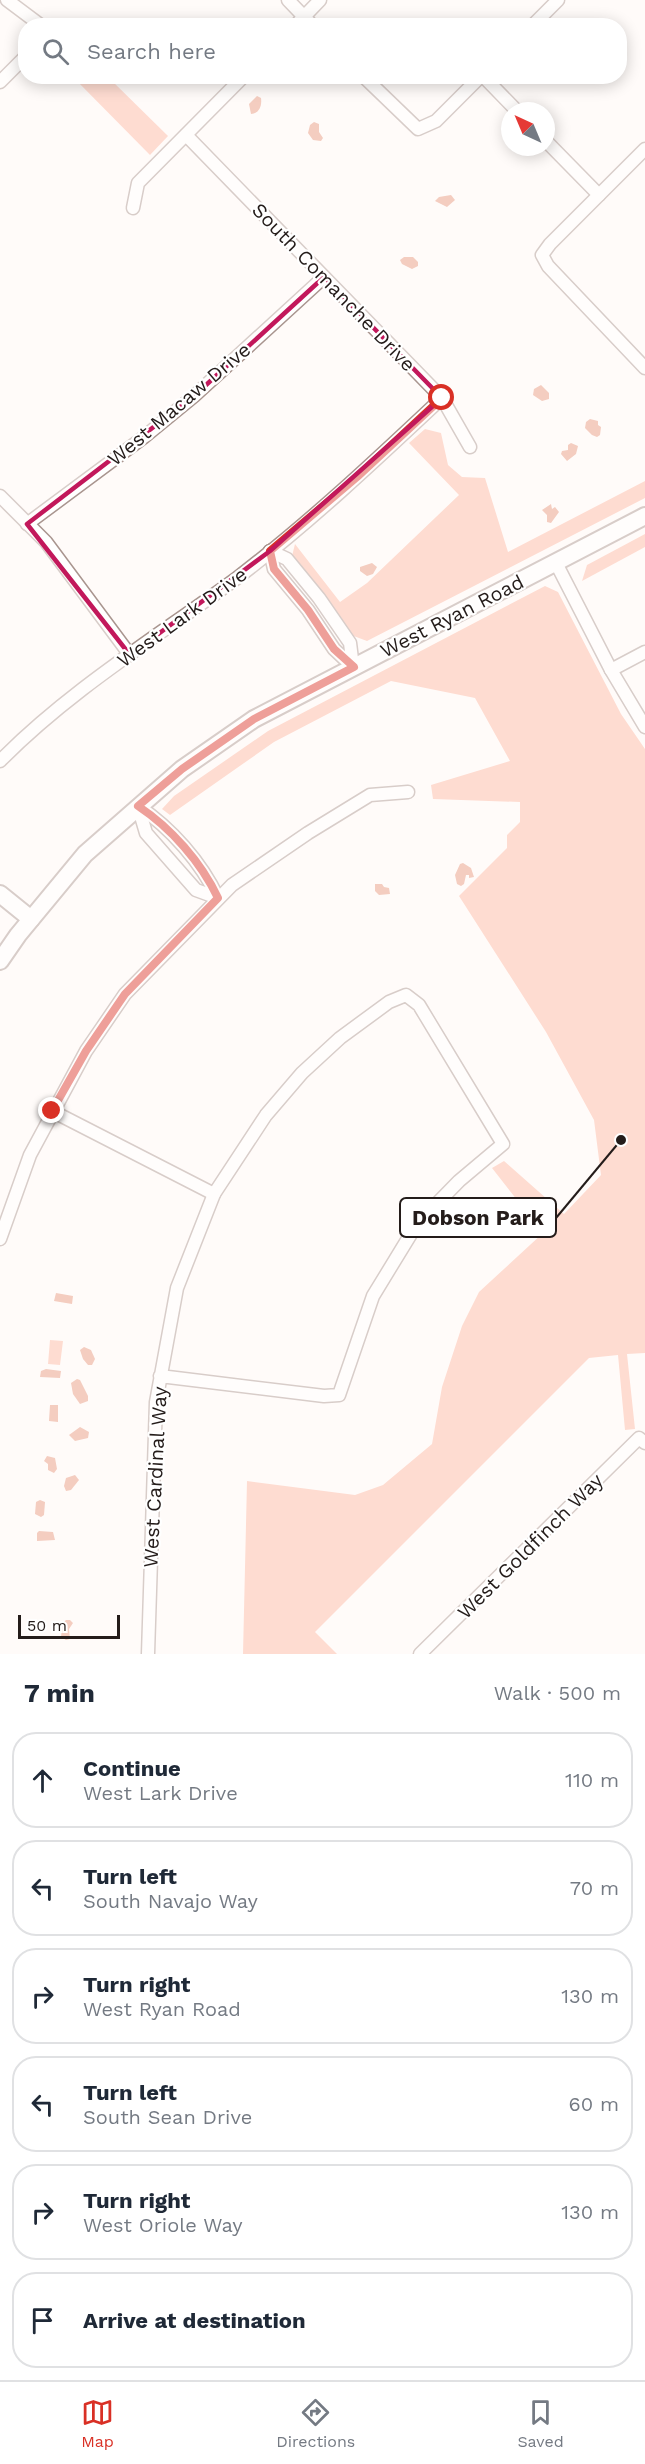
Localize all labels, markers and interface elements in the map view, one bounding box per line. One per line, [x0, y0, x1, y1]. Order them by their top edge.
search box [18, 18, 627, 84]
icon: search [39, 35, 72, 68]
text: Search here [87, 39, 216, 64]
north arrow [501, 102, 555, 156]
street label: South Comanche Drive [247, 198, 421, 376]
street label: West Macaw Drive [103, 337, 255, 471]
route start [428, 384, 454, 410]
street label: West Lark Drive [112, 562, 252, 672]
street label: West Ryan Road [376, 569, 528, 663]
route end [38, 1097, 64, 1123]
callout: Dobson Park [400, 1198, 556, 1237]
text: Dobson Park [412, 1205, 545, 1230]
street label: West Cardinal Way [138, 1385, 172, 1568]
street label: West Goldfinch Way [452, 1468, 608, 1624]
scale bar [18, 1612, 120, 1640]
text: 50 m [27, 1616, 67, 1635]
text: 7 min [24, 1678, 95, 1708]
text: Walk · 500 m [494, 1681, 621, 1705]
text: Continue [83, 1756, 181, 1781]
icon: ahead [26, 1764, 59, 1797]
text: 110 m [565, 1768, 619, 1792]
text: West Lark Drive [83, 1781, 238, 1805]
text: Turn left [83, 1864, 177, 1889]
icon: left [26, 1872, 59, 1905]
text: 70 m [570, 1876, 619, 1900]
text: South Navajo Way [83, 1889, 258, 1913]
text: Turn right [83, 1972, 190, 1997]
icon: right [26, 1980, 59, 2013]
text: 130 m [561, 1984, 619, 2008]
text: West Ryan Road [83, 1997, 241, 2021]
text: Turn left [83, 2080, 177, 2105]
icon: left [26, 2088, 59, 2121]
text: 60 m [569, 2092, 619, 2116]
text: South Sean Drive [83, 2105, 252, 2129]
text: Turn right [83, 2188, 190, 2213]
icon: right [26, 2196, 59, 2229]
text: 130 m [561, 2200, 619, 2224]
text: West Oriole Way [83, 2213, 243, 2237]
icon: arrive [26, 2304, 59, 2337]
text: Arrive at destination [83, 2308, 306, 2333]
tab: Map [81, 2396, 114, 2451]
tab: Directions [276, 2396, 355, 2451]
tab: Saved [517, 2396, 564, 2451]

